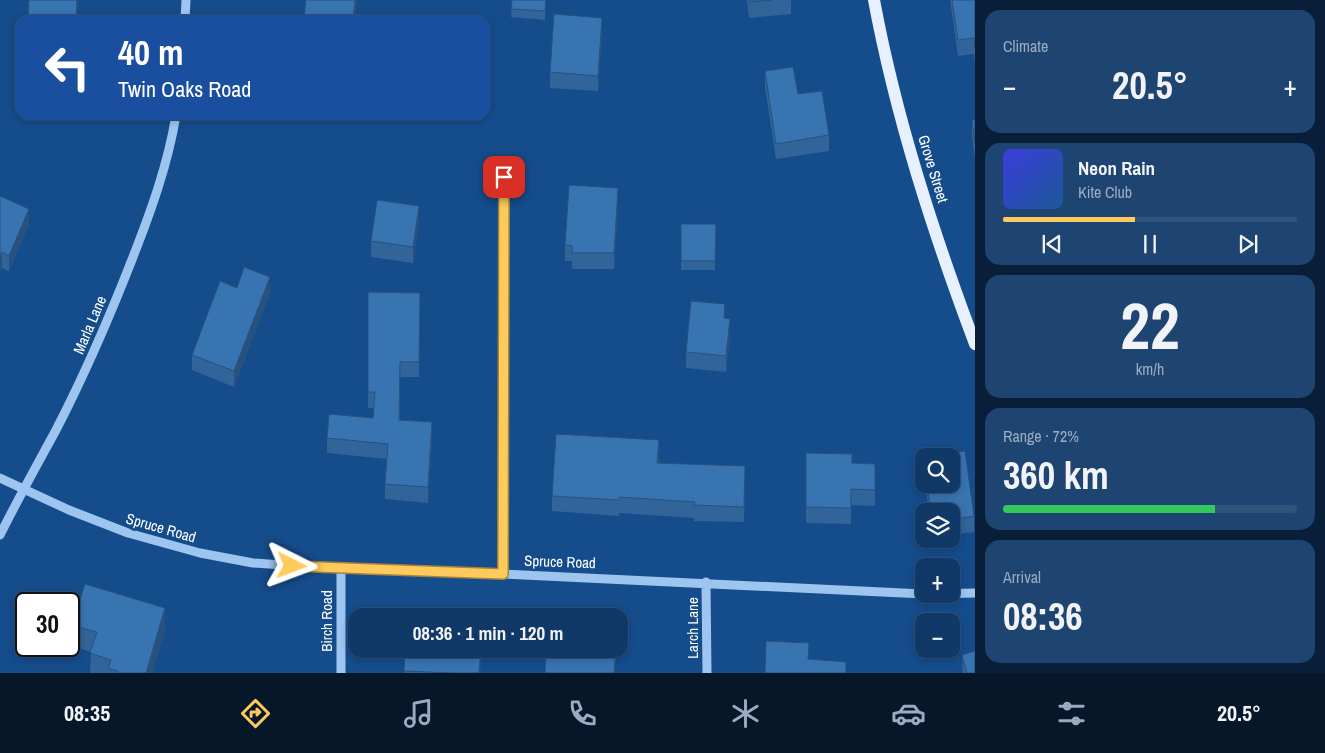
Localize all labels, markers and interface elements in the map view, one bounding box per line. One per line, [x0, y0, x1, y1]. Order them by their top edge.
text: 40 m [118, 29, 183, 76]
icon: left [35, 35, 100, 100]
text: Climate [1003, 35, 1048, 57]
text: 20.5° [1112, 60, 1188, 111]
text: − [1003, 67, 1016, 105]
text: + [1284, 67, 1297, 105]
text: Twin Oaks Road [118, 74, 251, 104]
street label: Grove Street [913, 132, 954, 206]
text: Neon Rain [1078, 155, 1155, 181]
pin [483, 156, 525, 198]
icon: arrive [490, 163, 518, 191]
text: Kite Club [1078, 181, 1132, 203]
icon: previous [1038, 230, 1066, 258]
icon: pause [1136, 230, 1164, 258]
icon: next [1234, 230, 1262, 258]
text: 22 [1120, 282, 1180, 369]
street label: Marla Lane [68, 292, 111, 357]
text: km/h [1136, 358, 1164, 380]
text: Range · 72% [1003, 425, 1079, 447]
map controls [915, 448, 960, 658]
button: search [915, 448, 960, 493]
text: 360 km [1003, 450, 1109, 501]
button: layers [915, 503, 960, 548]
street label: Spruce Road [124, 508, 199, 548]
position arrow [265, 539, 317, 591]
street label: Spruce Road [524, 550, 596, 573]
button: + [915, 558, 960, 603]
text: Arrival [1003, 566, 1041, 588]
street label: Birch Road [316, 590, 337, 652]
text: 08:36 [1003, 591, 1083, 642]
speed limit sign: 30 [15, 592, 80, 657]
street label: Larch Lane [682, 597, 703, 659]
button: − [915, 613, 960, 658]
text: 08:36 · 1 min · 120 m [413, 620, 563, 646]
icon: directions [238, 696, 273, 731]
icon: music [401, 696, 436, 731]
icon: phone [565, 696, 600, 731]
icon: climate [728, 696, 763, 731]
icon: car [891, 696, 926, 731]
icon: filters [1054, 696, 1089, 731]
text: 08:35 [64, 698, 110, 728]
text: 20.5° [1217, 698, 1261, 728]

